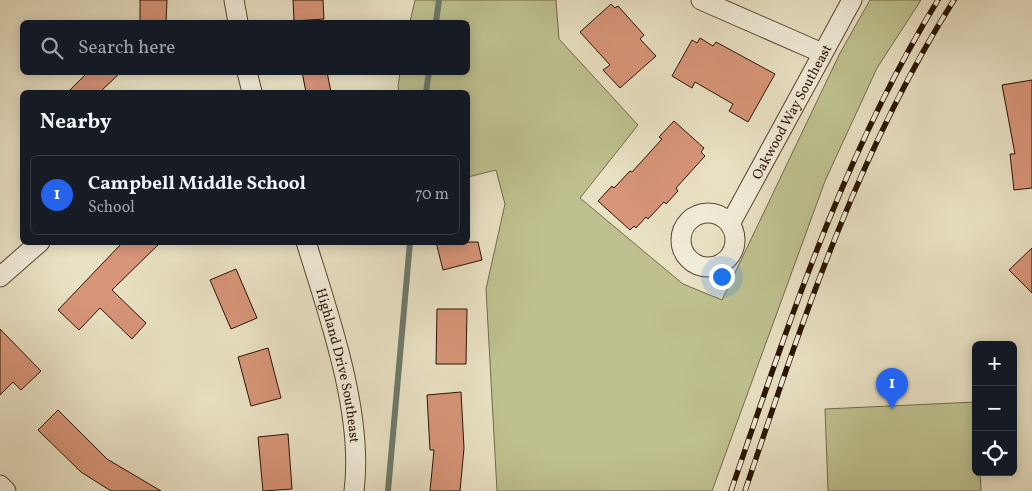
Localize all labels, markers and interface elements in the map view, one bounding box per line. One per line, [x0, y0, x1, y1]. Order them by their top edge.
search box [20, 20, 470, 75]
icon: search [38, 34, 66, 62]
text: Search here [78, 35, 175, 61]
street label: Oakwood Way Southeast [748, 41, 837, 183]
text: Nearby [40, 108, 111, 137]
text: Campbell Middle School [88, 171, 306, 197]
text: 1 [54, 184, 60, 206]
text: 70 m [415, 184, 449, 206]
text: School [88, 197, 135, 219]
your location [709, 264, 735, 290]
street label: Highland Drive Southeast [310, 286, 363, 444]
map controls [972, 341, 1017, 476]
button: + [972, 341, 1017, 386]
pin: 1 [876, 368, 908, 409]
button: − [972, 386, 1017, 431]
button: locate [972, 431, 1017, 476]

